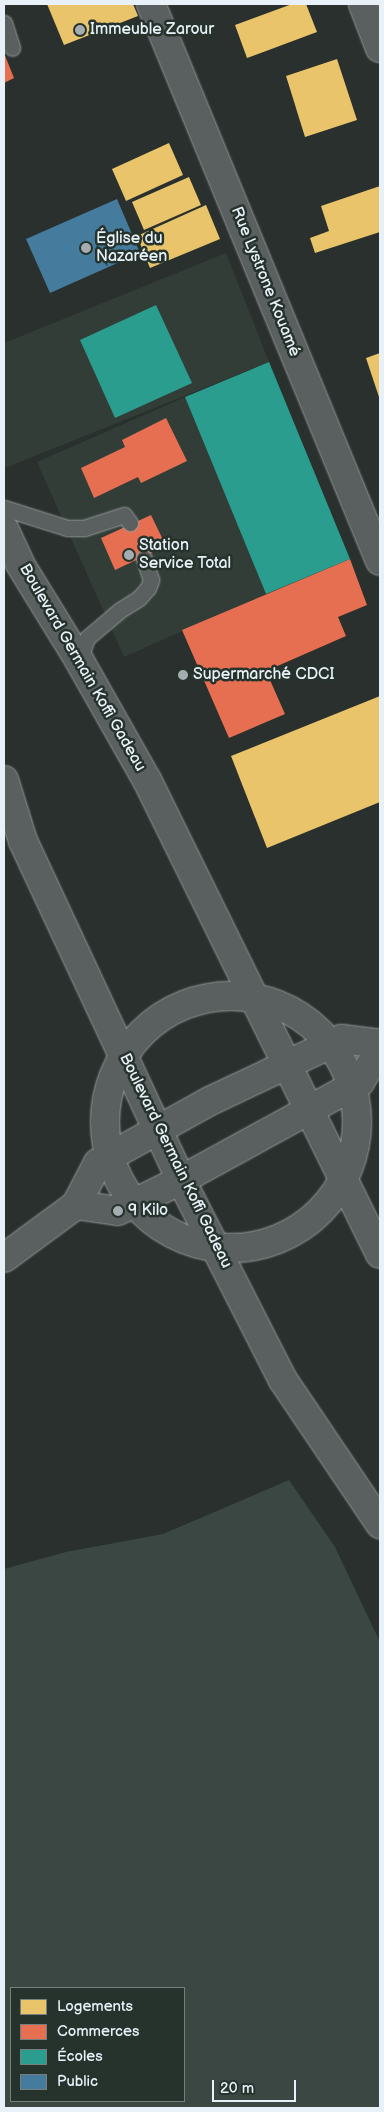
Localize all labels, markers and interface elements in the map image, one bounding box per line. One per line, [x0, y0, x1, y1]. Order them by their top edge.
place label: Immeuble Zarour [90, 20, 214, 40]
marker: Immeuble Zarour [74, 24, 86, 36]
street label: Rue Lystrone Kouamé [226, 204, 304, 360]
place label: Église du Nazaréen [96, 229, 167, 267]
marker: Église du Nazaréen [80, 242, 92, 254]
place label: Station Service Total [139, 536, 232, 574]
marker: Station Service Total [123, 549, 135, 561]
street label: Boulevard Germain Koffi Gadeau [15, 561, 149, 775]
place label: Supermarché CDCI [193, 665, 334, 685]
marker: Supermarché CDCI [177, 669, 189, 681]
street label: Boulevard Germain Koffi Gadeau [115, 1051, 235, 1271]
place label: 9 Kilo [128, 1201, 168, 1221]
marker: 9 Kilo [112, 1205, 124, 1217]
legend [10, 1987, 185, 2102]
text: Logements [57, 1997, 133, 2016]
text: Commerces [57, 2022, 139, 2041]
text: Écoles [57, 2047, 103, 2066]
scale bar [214, 2070, 298, 2102]
text: Public [57, 2072, 98, 2091]
text: 20 m [220, 2079, 254, 2098]

